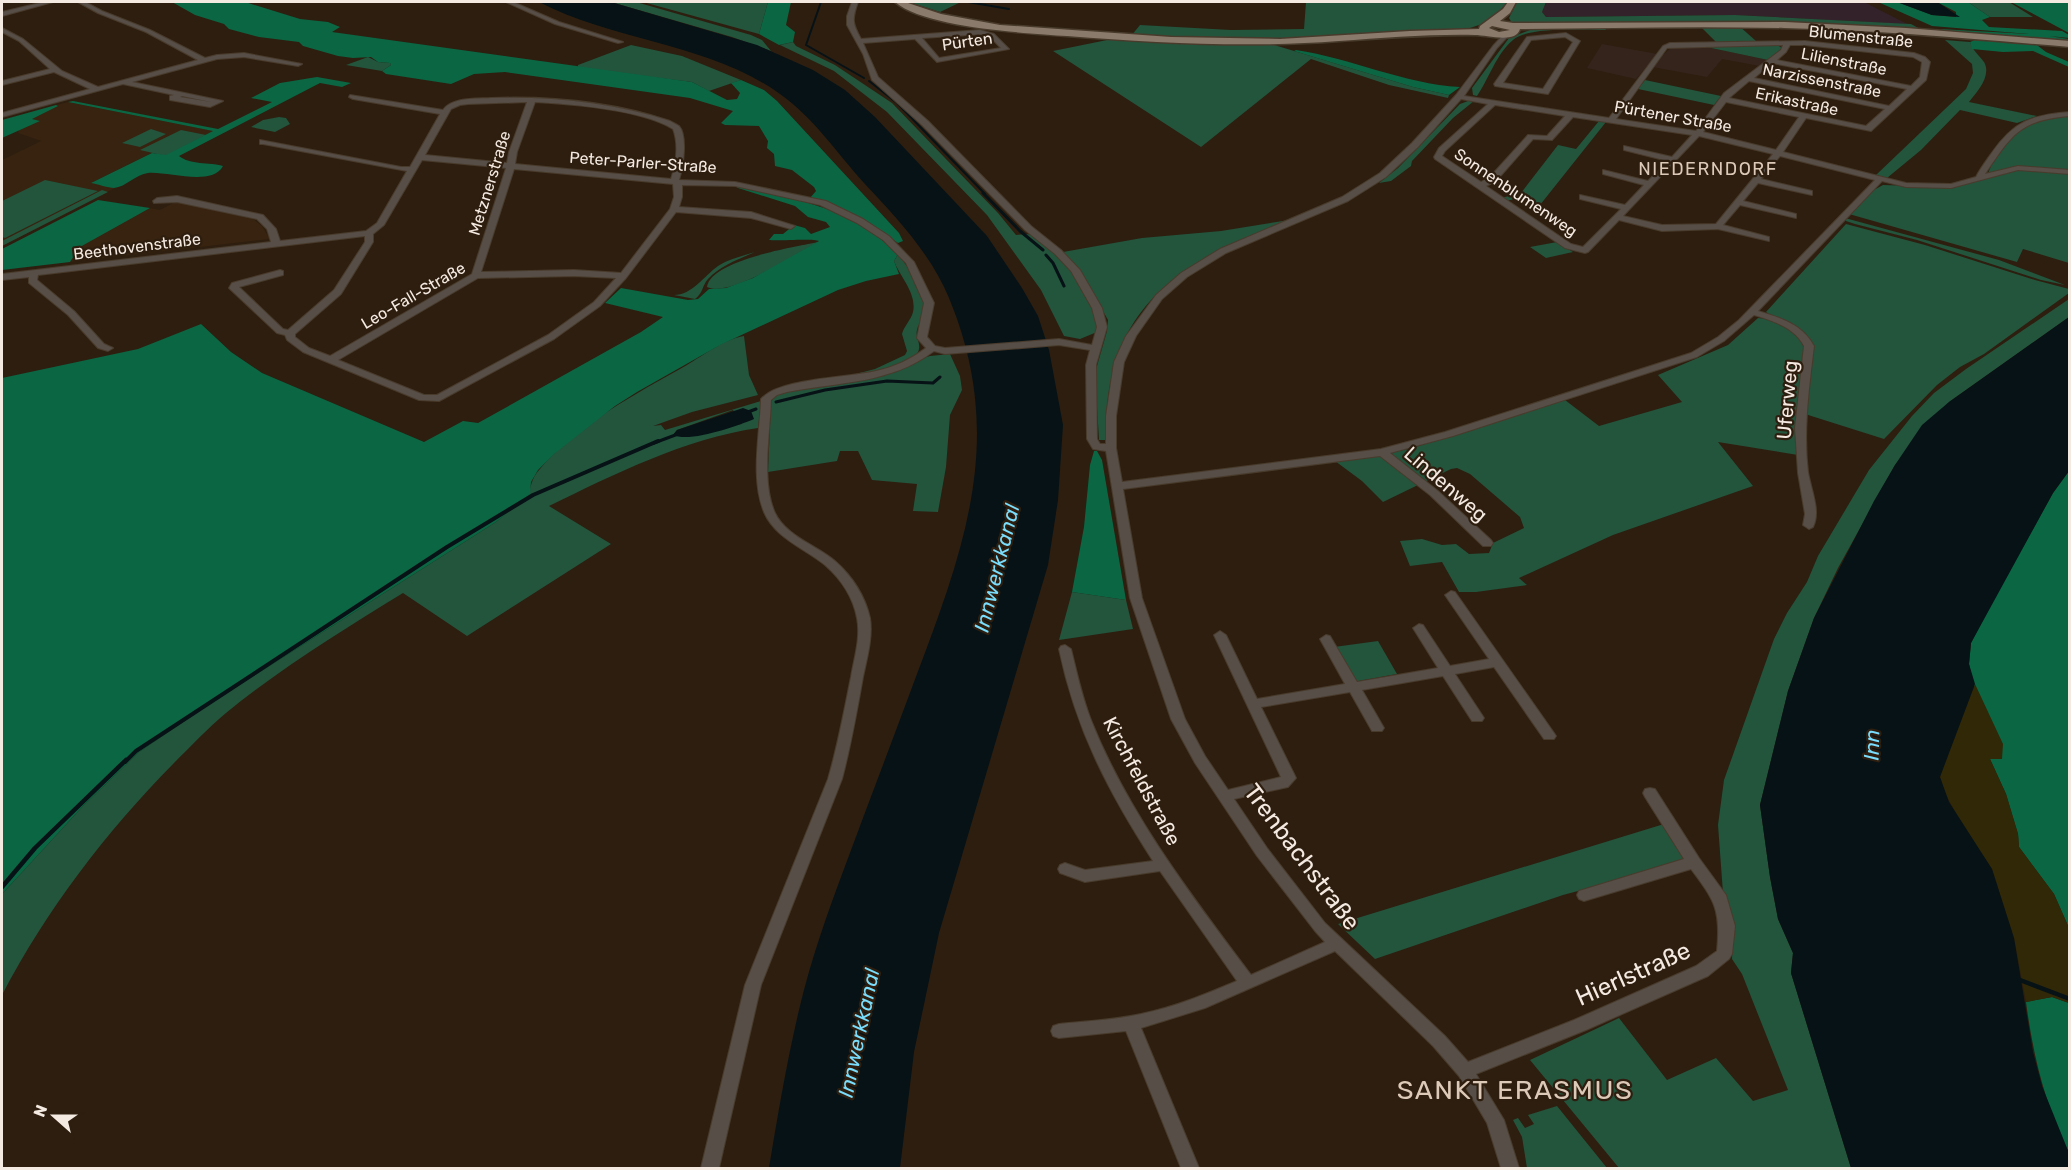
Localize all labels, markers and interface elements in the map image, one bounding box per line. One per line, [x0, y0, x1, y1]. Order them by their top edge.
street label: Blumenstraße [1808, 22, 1914, 51]
street label: Pürten [941, 29, 994, 54]
street label: Lilienstraße [1799, 44, 1888, 79]
street label: Narzissenstraße [1761, 60, 1883, 101]
street label: Erikastraße [1754, 83, 1840, 120]
street label: Pürtener Straße [1613, 97, 1733, 136]
street label: Metznerstraße [465, 129, 514, 238]
street label: Sonnenblumenweg [1451, 144, 1581, 241]
street label: Peter-Parler-Straße [569, 148, 717, 177]
district label: NIEDERNDORF [1638, 158, 1778, 180]
street label: Beethovenstraße [72, 229, 202, 264]
street label: Leo-Fall-Straße [358, 258, 469, 333]
street label: Uferweg [1772, 359, 1802, 441]
street label: Lindenweg [1400, 441, 1492, 527]
water label: Innwerkkanal [968, 500, 1025, 635]
street label: Kirchfeldstraße [1098, 713, 1186, 849]
water label: Inn [1858, 729, 1885, 761]
street label: Trenbachstraße [1238, 778, 1366, 936]
street label: Hierlstraße [1571, 936, 1695, 1012]
water label: Innwerkkanal [833, 965, 885, 1100]
district label: SANKT ERASMUS [1397, 1074, 1633, 1106]
north arrow [24, 1086, 84, 1146]
text: N [30, 1102, 51, 1120]

